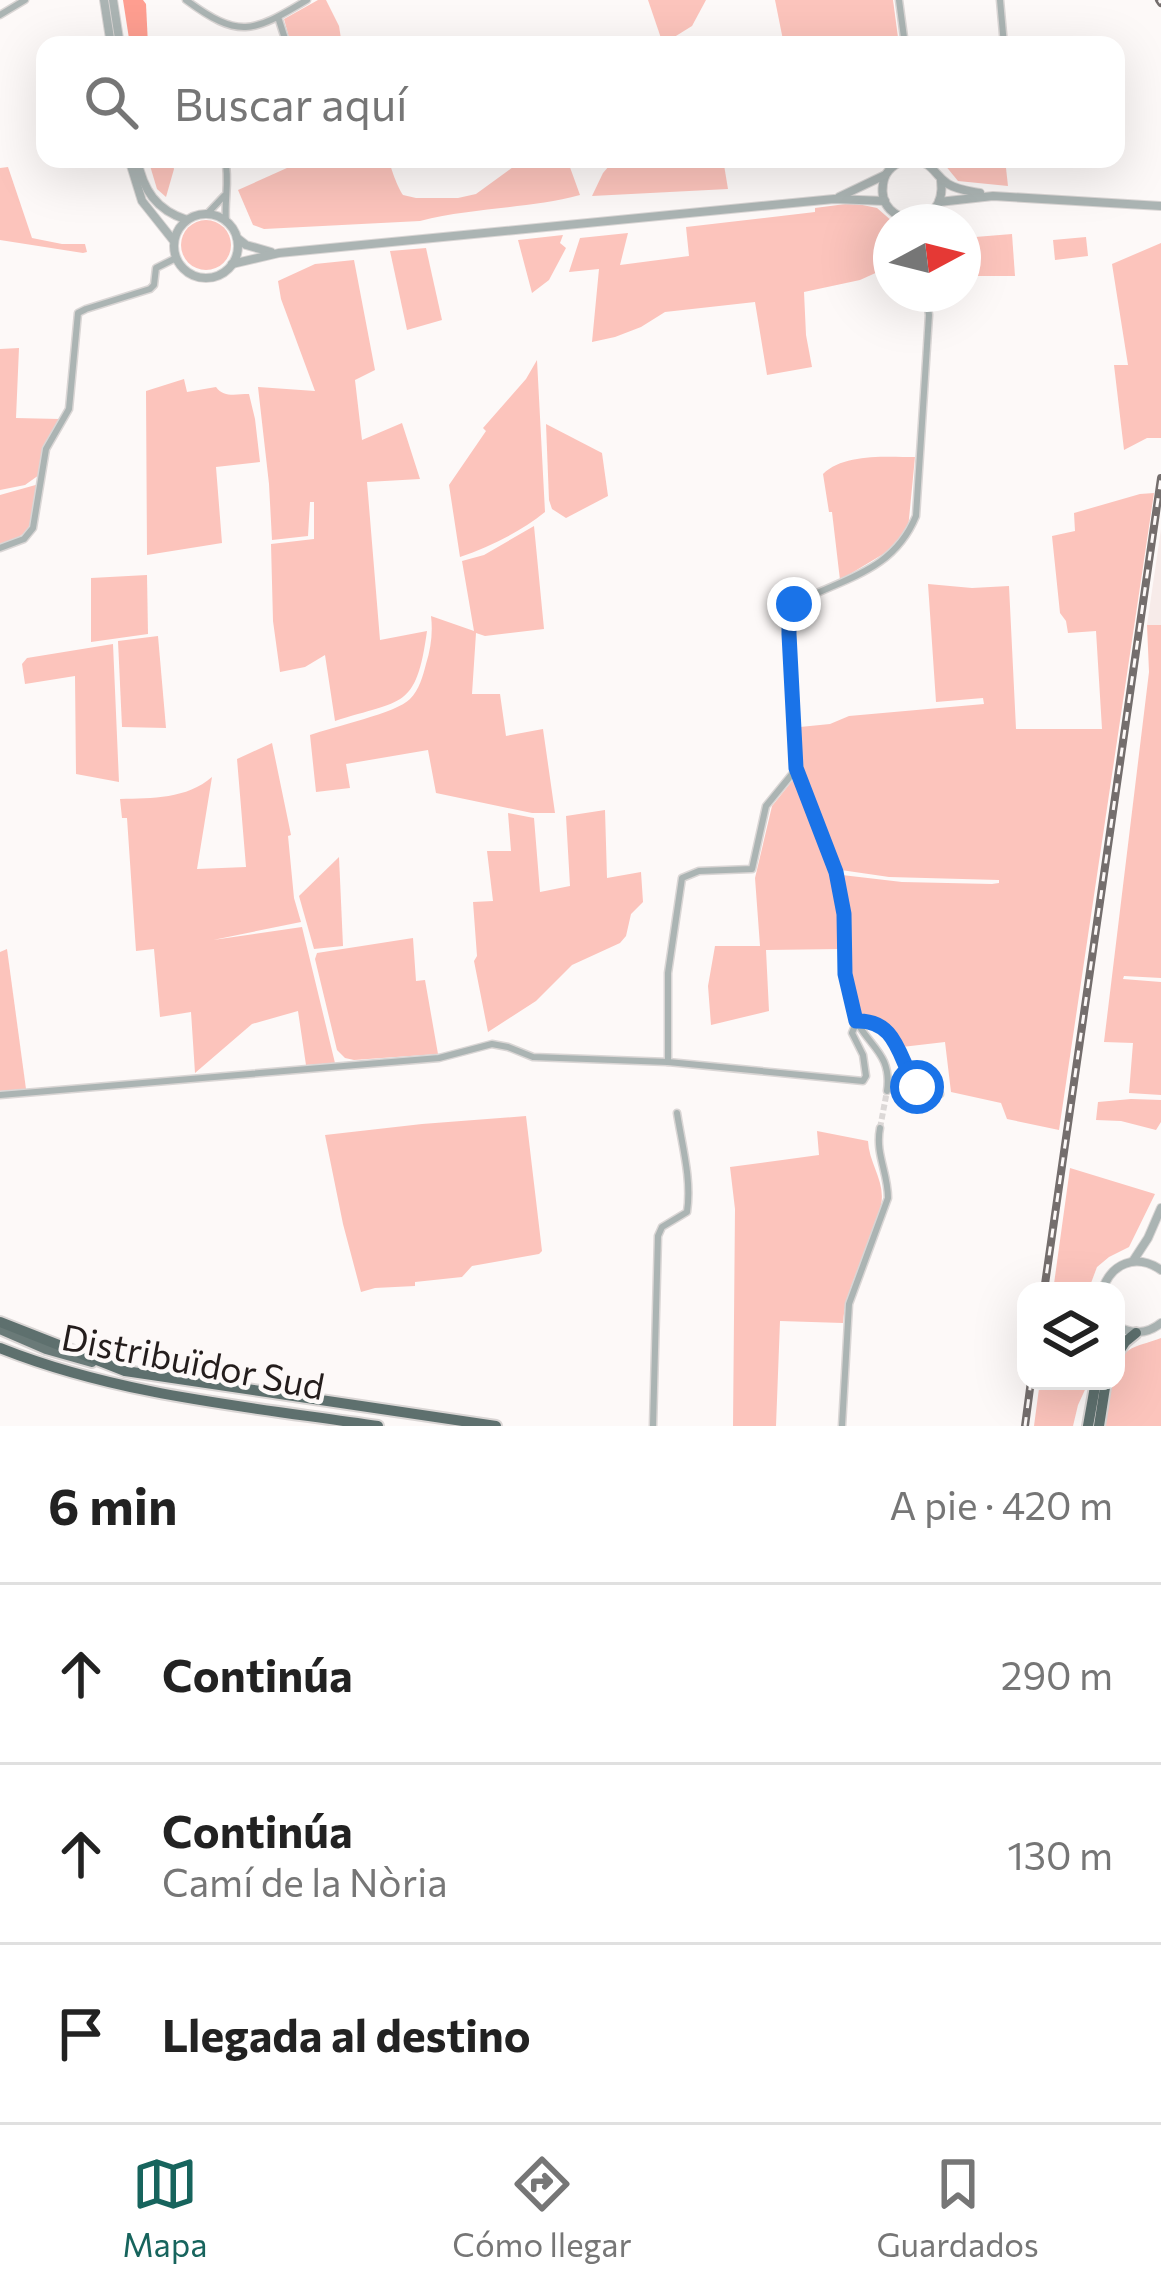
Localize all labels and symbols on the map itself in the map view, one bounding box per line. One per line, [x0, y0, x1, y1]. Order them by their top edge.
north arrow [873, 204, 981, 312]
route end [767, 577, 821, 631]
route start [890, 1060, 944, 1114]
street label: Distribuïdor Sud [58, 1313, 328, 1407]

